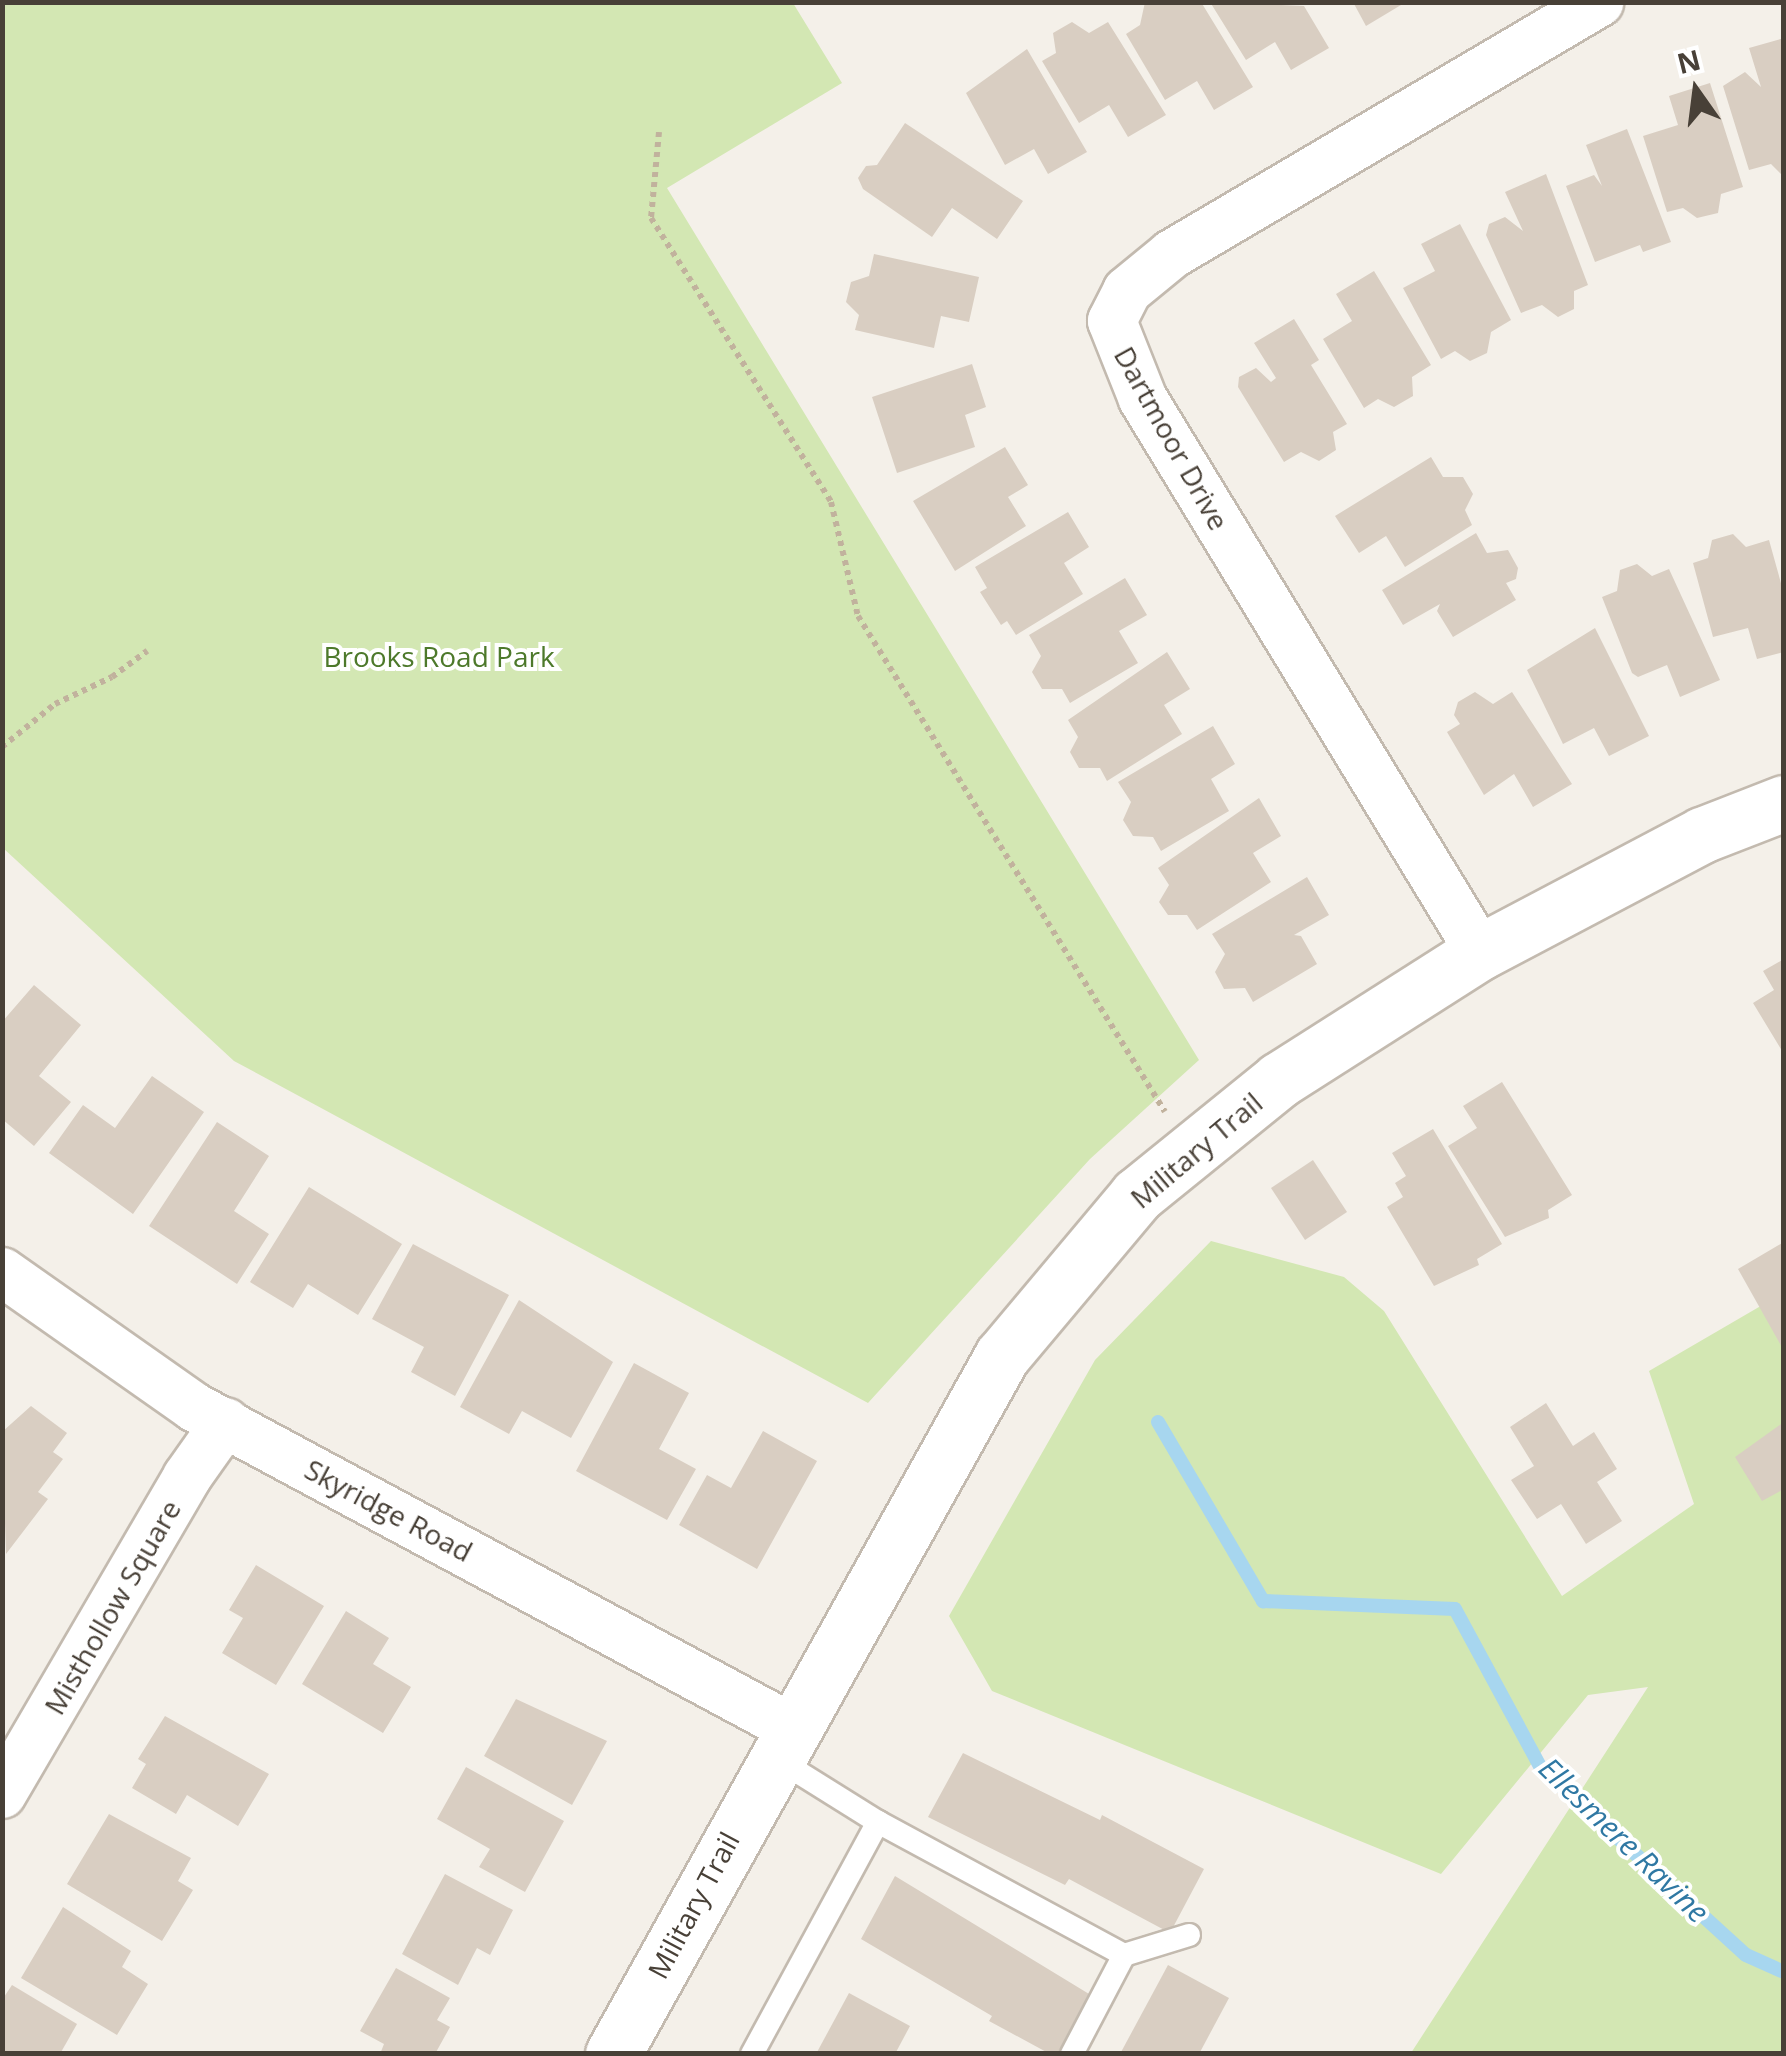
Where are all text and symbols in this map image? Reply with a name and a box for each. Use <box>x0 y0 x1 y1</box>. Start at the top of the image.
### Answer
north arrow <box>1646 40 1746 140</box>
text: N <box>1673 40 1704 82</box>
street label: Dartmoor Drive <box>1108 341 1236 535</box>
park label: Brooks Road Park <box>323 639 555 673</box>
street label: Military Trail <box>1123 1085 1269 1215</box>
street label: Skyridge Road <box>300 1452 478 1568</box>
street label: Misthollow Square <box>37 1494 187 1720</box>
water label: Ellesmere Ravine <box>1532 1750 1716 1930</box>
street label: Military Trail <box>640 1826 746 1984</box>

